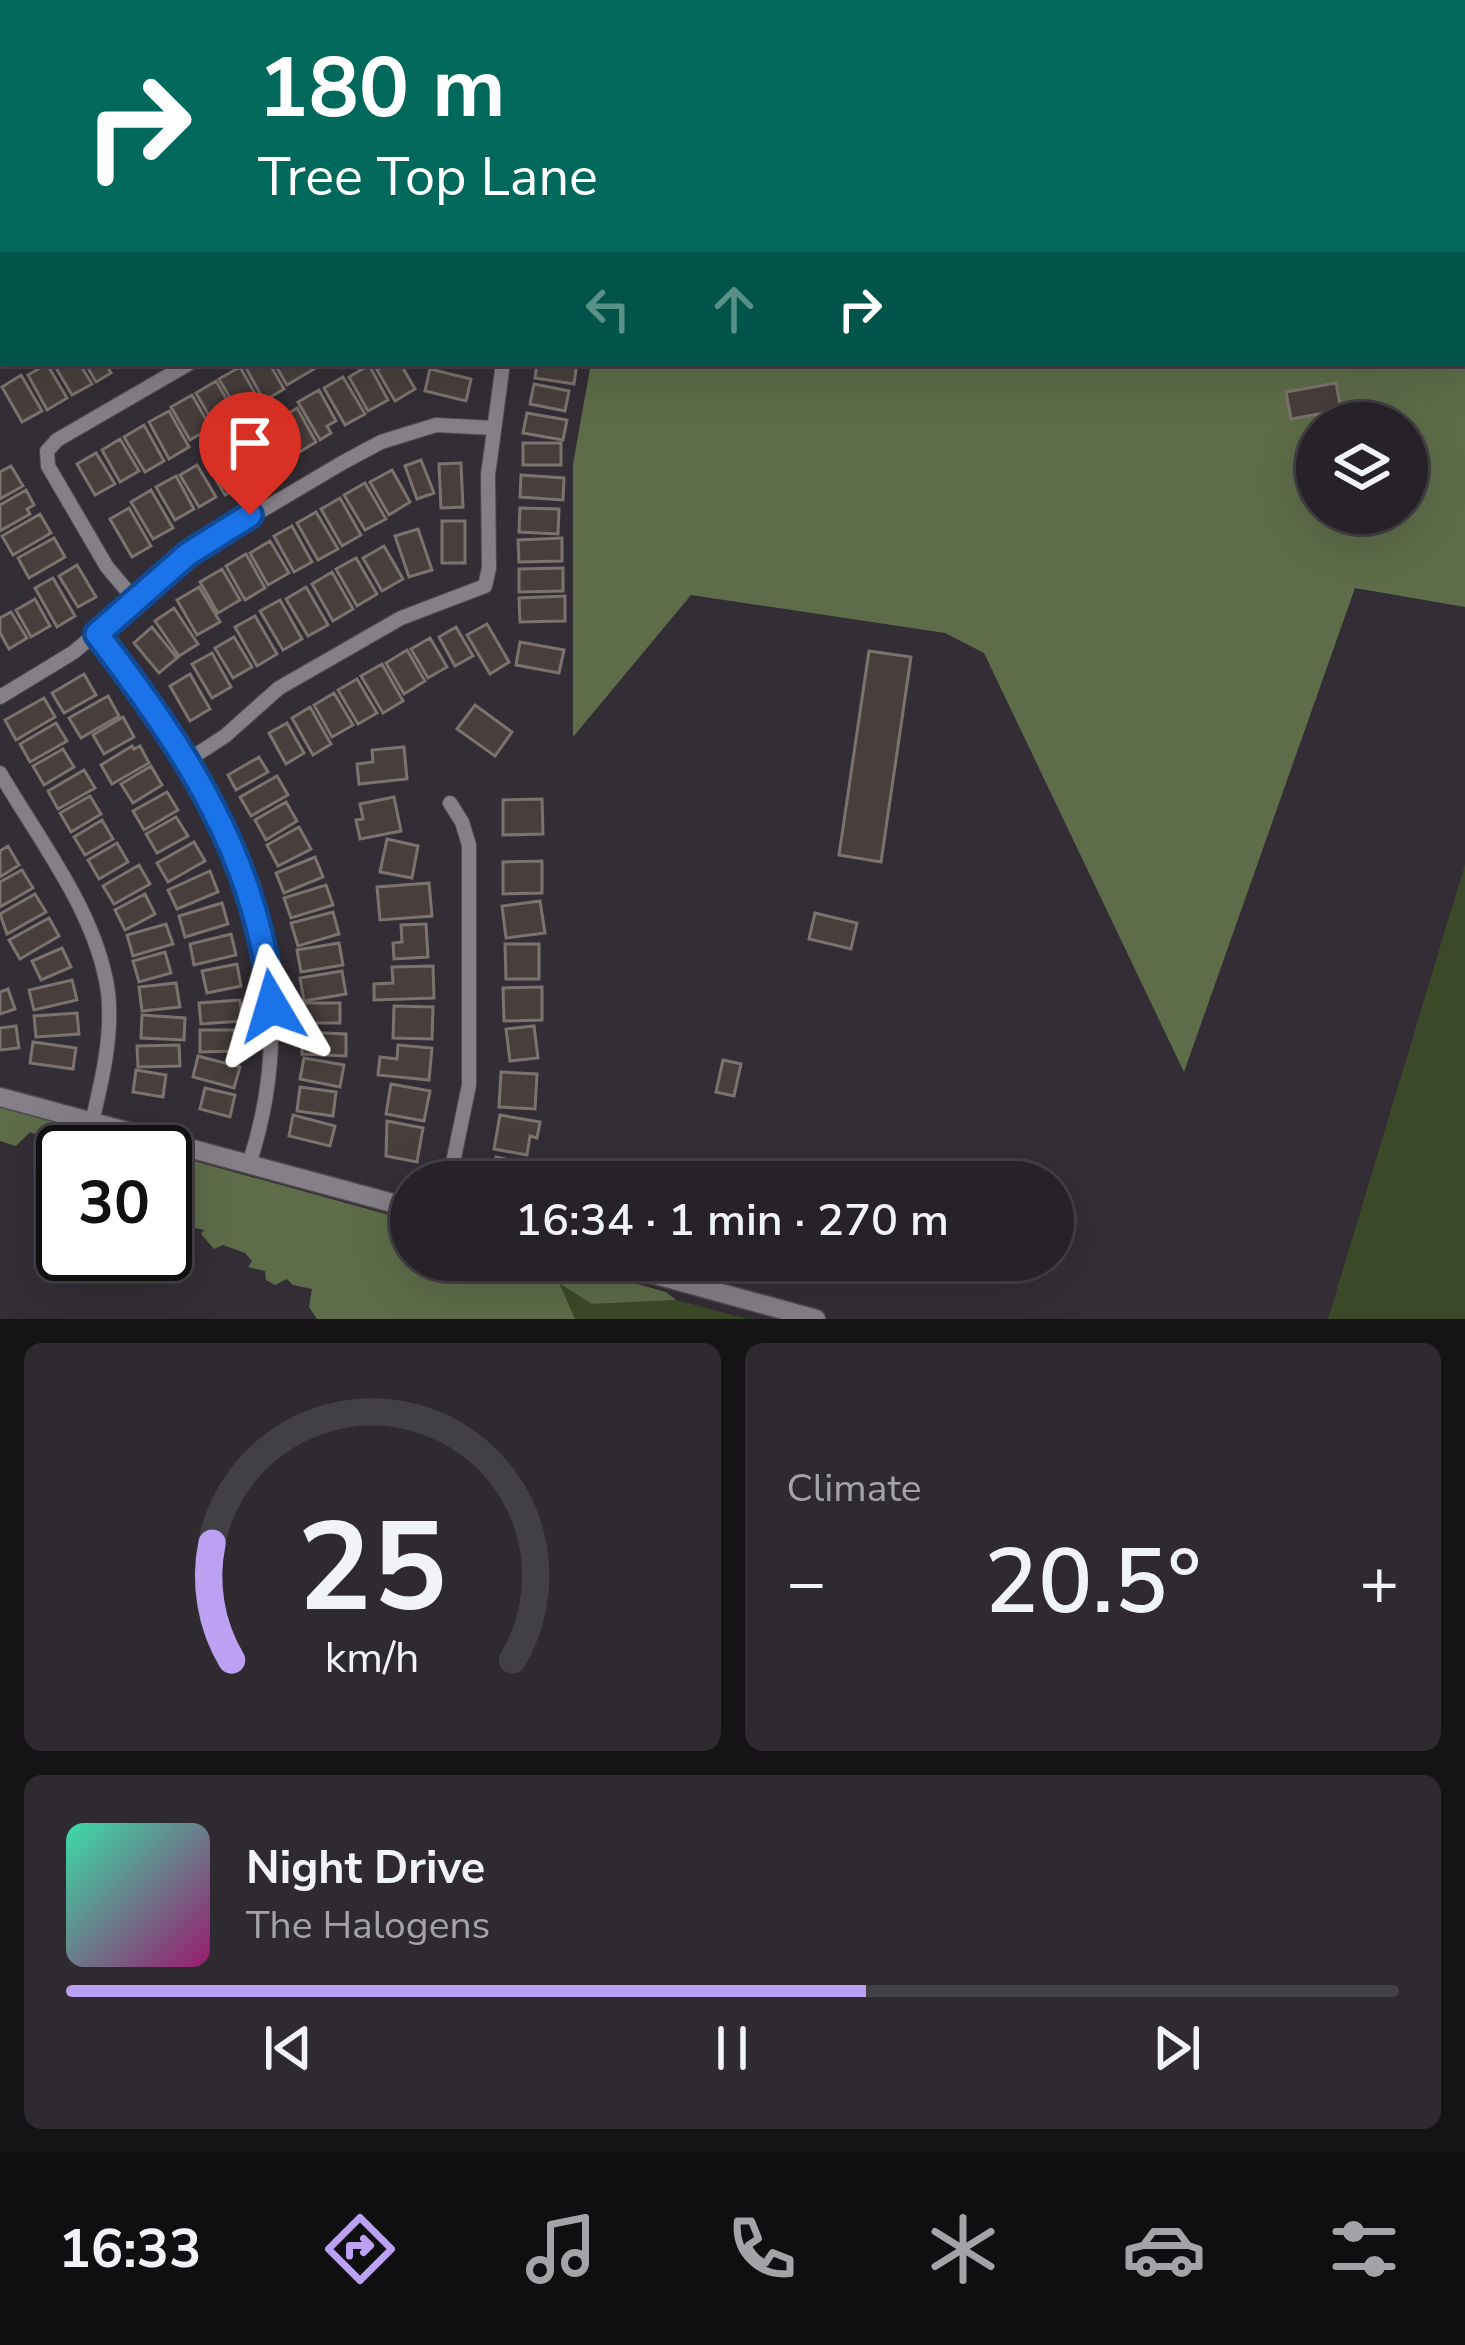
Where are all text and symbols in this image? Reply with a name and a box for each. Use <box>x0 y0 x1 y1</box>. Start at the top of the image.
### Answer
text: 180 m <box>258 31 506 146</box>
icon: right <box>60 48 216 204</box>
text: Tree Top Lane <box>258 140 598 214</box>
icon: left <box>575 276 641 342</box>
icon: ahead <box>701 276 767 342</box>
icon: right <box>827 276 893 342</box>
pin <box>199 392 301 515</box>
map controls <box>1296 402 1428 534</box>
button: layers <box>1296 402 1428 534</box>
icon: arrive <box>217 410 283 476</box>
position arrow <box>209 943 335 1069</box>
speed limit sign: 30 <box>36 1125 192 1281</box>
text: 16:34 · 1 min · 270 m <box>515 1190 949 1251</box>
text: Climate <box>787 1462 922 1515</box>
text: 25 <box>297 1483 447 1653</box>
text: 20.5° <box>984 1521 1201 1644</box>
text: − <box>787 1538 826 1628</box>
text: + <box>1359 1538 1399 1628</box>
text: km/h <box>325 1629 420 1687</box>
text: Night Drive <box>246 1838 485 1899</box>
text: The Halogens <box>246 1899 490 1952</box>
icon: previous <box>255 2015 321 2081</box>
icon: pause <box>699 2015 765 2081</box>
icon: next <box>1144 2015 1210 2081</box>
icon: directions <box>318 2207 402 2291</box>
icon: music <box>519 2207 603 2291</box>
icon: phone <box>720 2207 804 2291</box>
icon: climate <box>921 2207 1005 2291</box>
icon: car <box>1122 2207 1206 2291</box>
icon: filters <box>1322 2207 1406 2291</box>
text: 16:33 <box>58 2212 201 2286</box>

